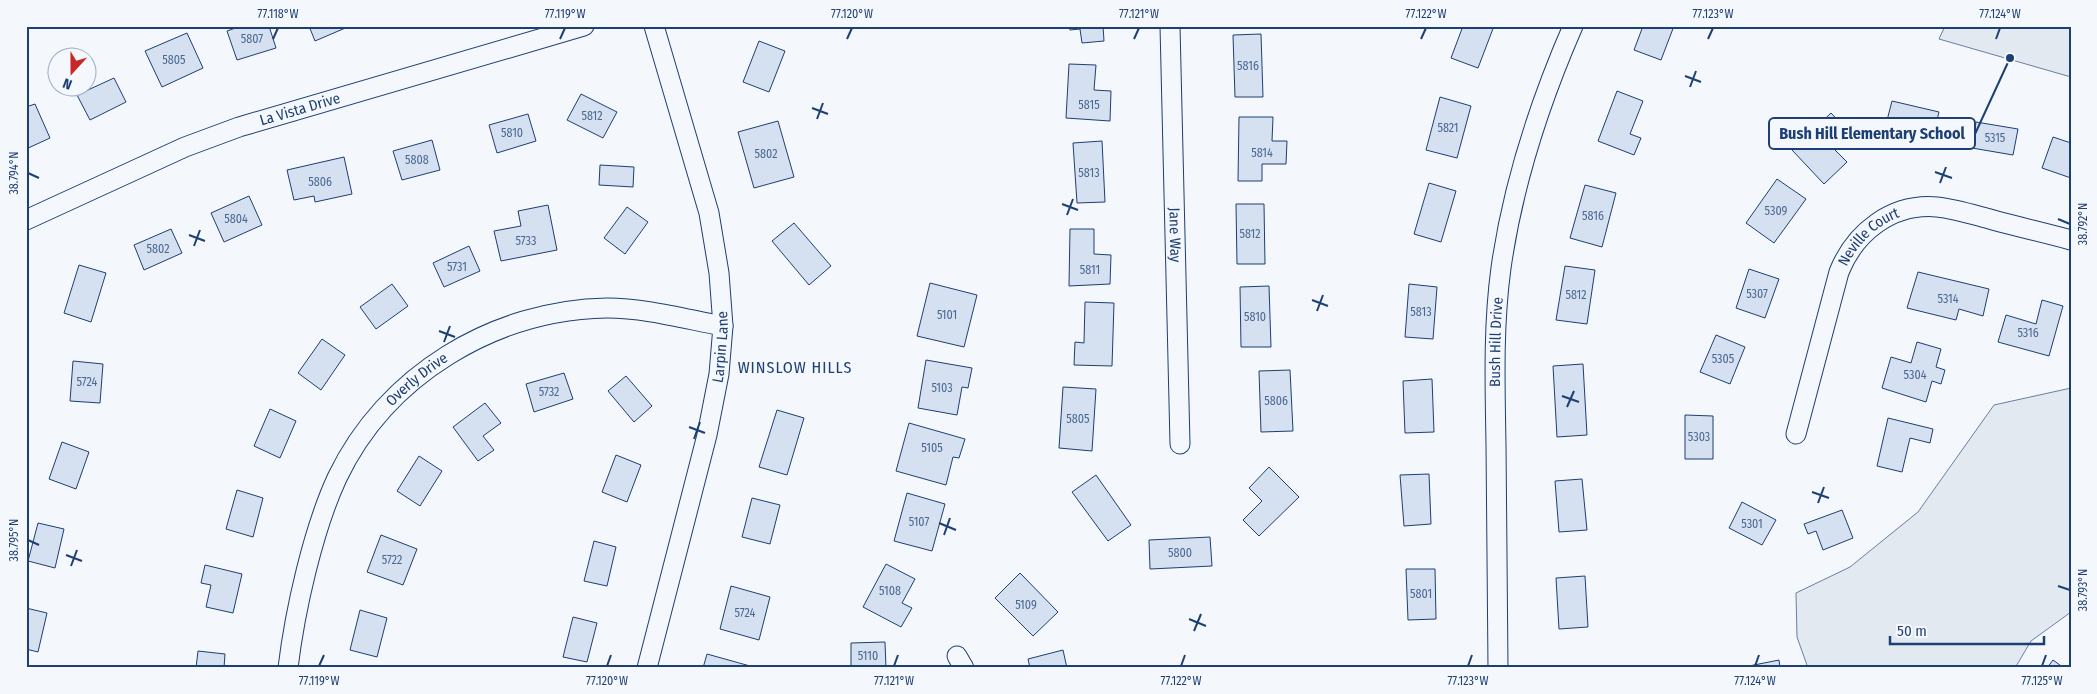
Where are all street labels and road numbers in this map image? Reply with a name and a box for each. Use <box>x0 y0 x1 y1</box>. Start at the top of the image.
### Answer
street label: La Vista Drive <box>258 89 342 129</box>
street label: Neville Court <box>1834 204 1902 269</box>
street label: Jane Way <box>1165 207 1185 263</box>
street label: Bush Hill Drive <box>1486 296 1507 387</box>
street label: Larpin Lane <box>709 311 732 384</box>
street label: Overly Drive <box>382 349 451 410</box>

